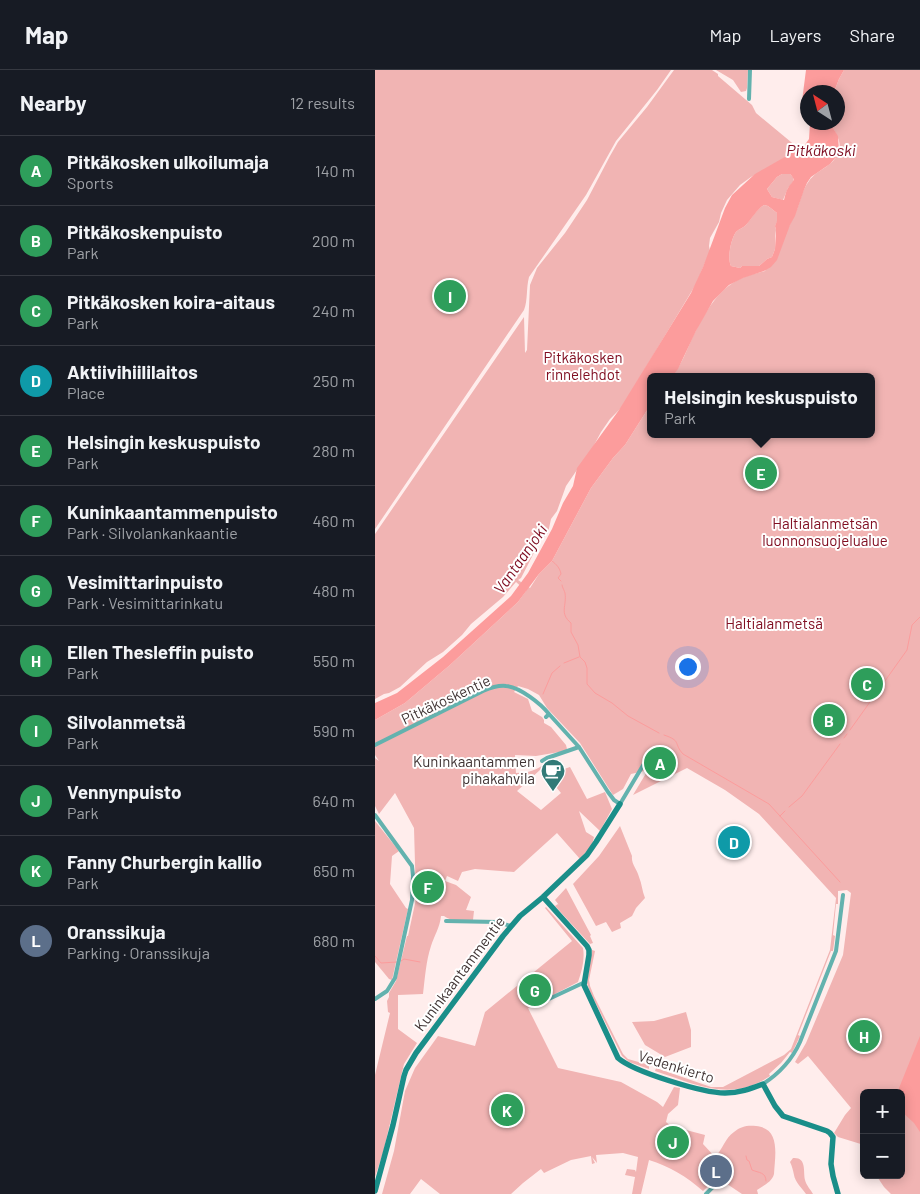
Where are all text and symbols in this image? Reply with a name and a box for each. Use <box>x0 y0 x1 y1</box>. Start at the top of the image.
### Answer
text: Map <box>25 20 68 49</box>
text: Map <box>709 24 741 46</box>
text: Layers <box>769 24 822 46</box>
text: Share <box>850 24 895 46</box>
north arrow <box>800 85 845 130</box>
text: Nearby <box>20 90 86 115</box>
text: 12 results <box>290 93 355 112</box>
water label: Pitkäkoski <box>786 140 856 159</box>
text: Pitkäkosken ulkoilumaja <box>67 150 269 173</box>
text: A <box>31 161 41 180</box>
text: 140 m <box>315 161 355 180</box>
text: Sports <box>67 173 113 192</box>
text: Pitkäkoskenpuisto <box>67 220 223 243</box>
text: B <box>31 231 41 250</box>
text: 200 m <box>312 231 355 250</box>
text: Park <box>67 243 98 262</box>
pin: I <box>434 277 466 315</box>
text: Pitkäkosken koira-aitaus <box>67 290 275 313</box>
text: C <box>31 301 41 320</box>
text: 240 m <box>312 301 355 320</box>
text: Park <box>67 313 98 332</box>
park label: Pitkäkosken rinnelehdot <box>543 348 623 383</box>
text: Aktiivihiililaitos <box>67 360 198 383</box>
text: D <box>31 371 41 390</box>
text: 250 m <box>313 371 355 390</box>
popup <box>647 373 875 438</box>
text: Place <box>67 383 105 402</box>
text: Helsingin keskuspuisto <box>664 385 858 408</box>
text: Park <box>664 408 696 427</box>
text: Helsingin keskuspuisto <box>67 430 261 453</box>
text: E <box>31 441 41 460</box>
text: 280 m <box>313 441 355 460</box>
text: Park <box>67 453 98 472</box>
pin: E <box>745 454 777 492</box>
text: Kuninkaantammenpuisto <box>67 500 278 523</box>
text: F <box>32 511 40 530</box>
text: 460 m <box>312 511 355 530</box>
park label: Haltialanmetsän luonnonsuojelualue <box>762 514 888 549</box>
water label: Vantaanjoki <box>489 520 550 597</box>
text: Park · Silvolankankaantie <box>67 523 238 542</box>
text: Vesimittarinpuisto <box>67 570 223 593</box>
text: G <box>31 581 41 600</box>
text: 480 m <box>312 581 355 600</box>
text: Park · Vesimittarinkatu <box>67 593 223 612</box>
park label: Haltialanmetsä <box>725 614 823 632</box>
text: Ellen Thesleffin puisto <box>67 640 254 663</box>
text: H <box>31 651 41 670</box>
text: 550 m <box>313 651 355 670</box>
your location <box>675 654 701 680</box>
text: Park <box>67 663 98 682</box>
pin: C <box>851 665 883 703</box>
street label: Pitkäkoskentie <box>398 671 493 728</box>
pin: B <box>813 701 845 739</box>
text: Silvolanmetsä <box>67 710 185 733</box>
text: I <box>34 721 38 740</box>
text: 590 m <box>313 721 355 740</box>
text: Park <box>67 733 98 752</box>
pin: A <box>644 744 676 782</box>
place label: Kuninkaantammen pihakahvila <box>413 752 535 787</box>
cafe icon: Kuninkaantammen pihakahvila <box>540 758 566 792</box>
text: Vennynpuisto <box>67 780 182 803</box>
text: J <box>31 791 41 810</box>
text: 640 m <box>312 791 355 810</box>
text: Park <box>67 803 98 822</box>
pin: D <box>718 823 750 861</box>
text: Fanny Churbergin kallio <box>67 850 262 873</box>
text: K <box>31 861 41 880</box>
text: 650 m <box>313 861 355 880</box>
pin: F <box>412 868 444 906</box>
text: Park <box>67 873 98 892</box>
street label: Kuninkaantammentie <box>410 912 508 1034</box>
text: Oranssikuja <box>67 920 166 943</box>
text: L <box>31 931 41 950</box>
text: 680 m <box>313 931 355 950</box>
text: Parking · Oranssikuja <box>67 943 210 962</box>
pin: G <box>519 971 551 1009</box>
pin: H <box>848 1017 880 1055</box>
street label: Vedenkierto <box>636 1046 717 1086</box>
map controls <box>860 1089 905 1179</box>
button: + <box>860 1089 905 1134</box>
pin: K <box>491 1091 523 1129</box>
pin: J <box>657 1123 689 1161</box>
button: − <box>860 1134 905 1179</box>
pin: L <box>700 1152 732 1190</box>

